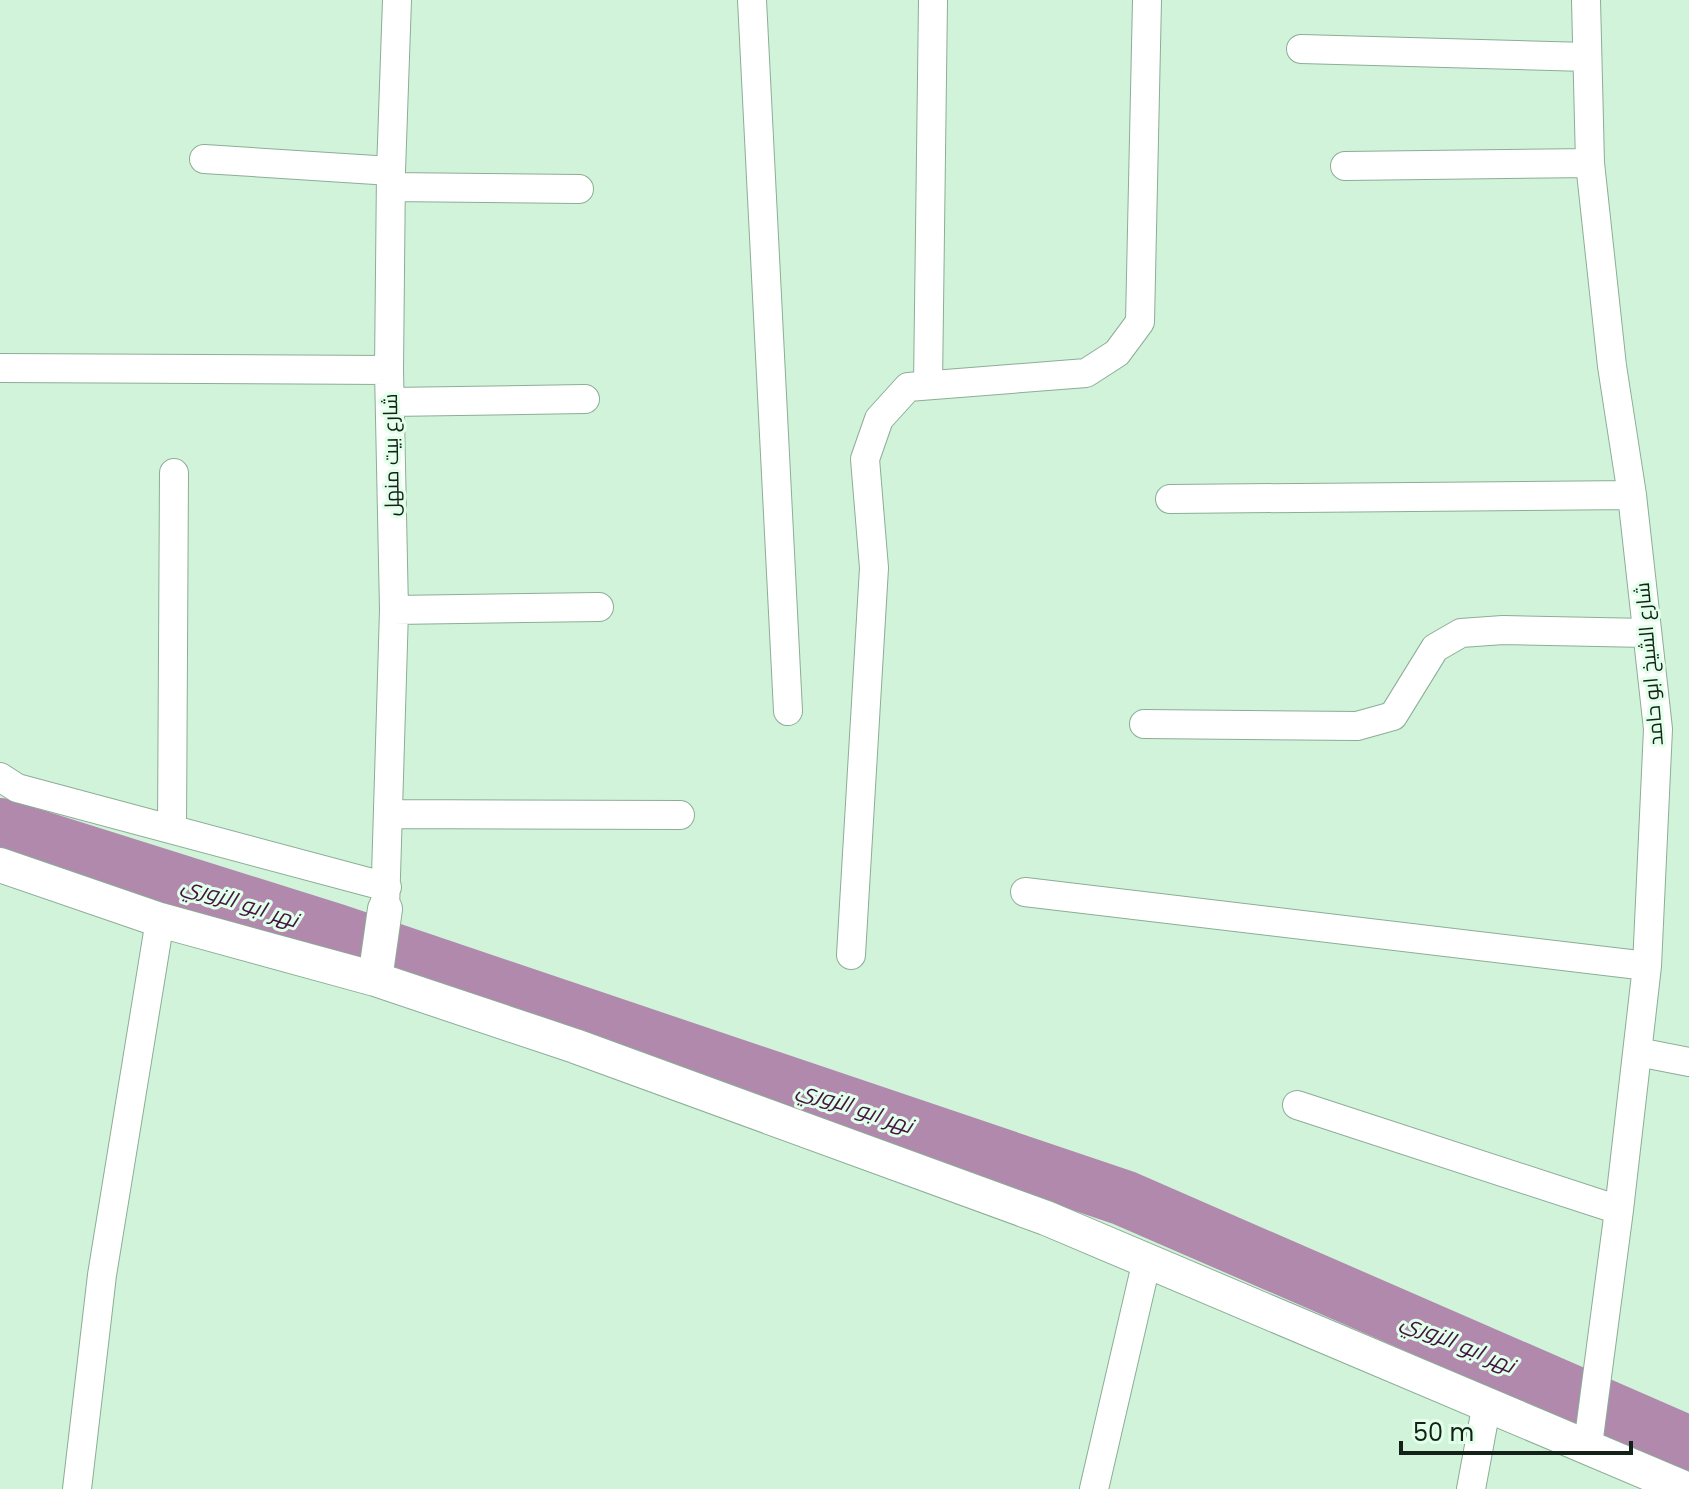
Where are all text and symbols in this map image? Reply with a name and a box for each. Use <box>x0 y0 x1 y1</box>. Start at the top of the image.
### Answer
street label: شارع بيت منهل <box>376 393 406 517</box>
street label: شارع الشيخ ابو حامد <box>1628 581 1670 747</box>
water label: نهر ابو الزوري <box>177 869 304 938</box>
water label: نهر ابو الزوري <box>792 1073 919 1144</box>
water label: نهر ابو الزوري <box>1396 1305 1522 1384</box>
scale bar <box>1401 1405 1631 1455</box>
text: 50 m <box>1413 1416 1474 1449</box>

